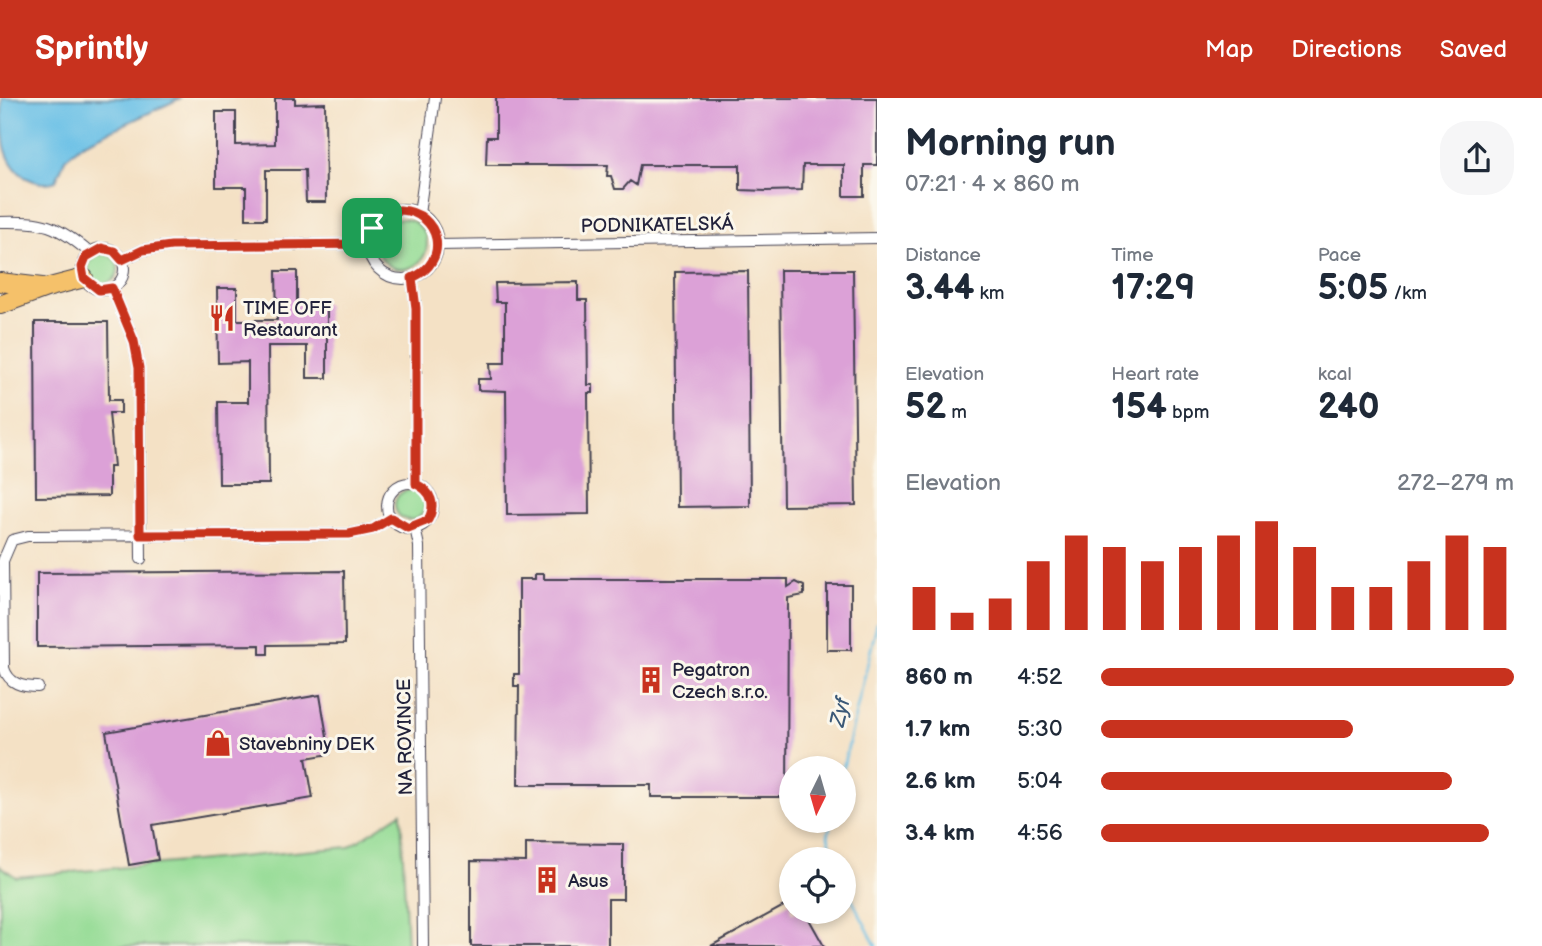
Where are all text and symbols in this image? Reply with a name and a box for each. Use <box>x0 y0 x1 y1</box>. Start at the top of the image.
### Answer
text: Sprintly <box>35 29 148 69</box>
text: Map <box>1205 35 1253 64</box>
text: Directions <box>1291 35 1402 64</box>
text: Saved <box>1440 35 1507 64</box>
text: Morning run <box>905 121 1116 166</box>
button: share <box>1440 121 1514 195</box>
text: 07:21 · 4 × 860 m <box>905 170 1080 198</box>
pin <box>342 198 402 258</box>
icon: arrive <box>353 209 391 247</box>
street label: PODNIKATELSKÁ <box>580 212 734 238</box>
text: Distance <box>905 244 981 267</box>
text: Time <box>1111 244 1153 267</box>
text: Pace <box>1318 244 1361 267</box>
text: 3.44 <box>905 267 974 310</box>
text: 17:29 <box>1111 267 1195 310</box>
text: 5:05 <box>1318 267 1388 310</box>
text: km <box>974 282 1005 305</box>
text: /km <box>1388 282 1427 305</box>
place label: TIME OFF Restaurant <box>243 297 338 342</box>
restaurant icon: TIME OFF Restaurant <box>207 303 237 333</box>
text: Elevation <box>905 363 984 386</box>
text: Heart rate <box>1111 363 1199 386</box>
text: kcal <box>1318 363 1352 386</box>
text: 52 <box>905 386 946 429</box>
text: 154 <box>1111 386 1167 429</box>
text: 240 <box>1318 386 1380 429</box>
text: m <box>946 401 967 424</box>
text: bpm <box>1167 401 1209 424</box>
text: Elevation <box>905 469 1001 497</box>
text: 272–279 m <box>1397 469 1514 497</box>
place label: Pegatron Czech s.r.o. <box>672 659 768 704</box>
text: 860 m <box>905 663 973 691</box>
text: 4:52 <box>1017 663 1062 691</box>
building icon: Pegatron Czech s.r.o. <box>636 665 666 695</box>
street label: NA ROVINCE <box>393 678 418 795</box>
water label: Zyf <box>825 693 856 730</box>
text: 1.7 km <box>905 715 970 743</box>
text: 5:30 <box>1017 715 1063 743</box>
shop icon: Stavebniny DEK <box>203 728 233 758</box>
place label: Stavebniny DEK <box>239 733 375 756</box>
north arrow <box>779 756 856 833</box>
map controls <box>779 756 856 924</box>
text: 2.6 km <box>905 767 976 795</box>
text: 5:04 <box>1017 767 1062 795</box>
text: 3.4 km <box>905 819 975 847</box>
text: 4:56 <box>1017 819 1063 847</box>
button: locate <box>779 847 856 924</box>
building icon: Asus <box>532 865 562 895</box>
place label: Asus <box>568 870 608 893</box>

